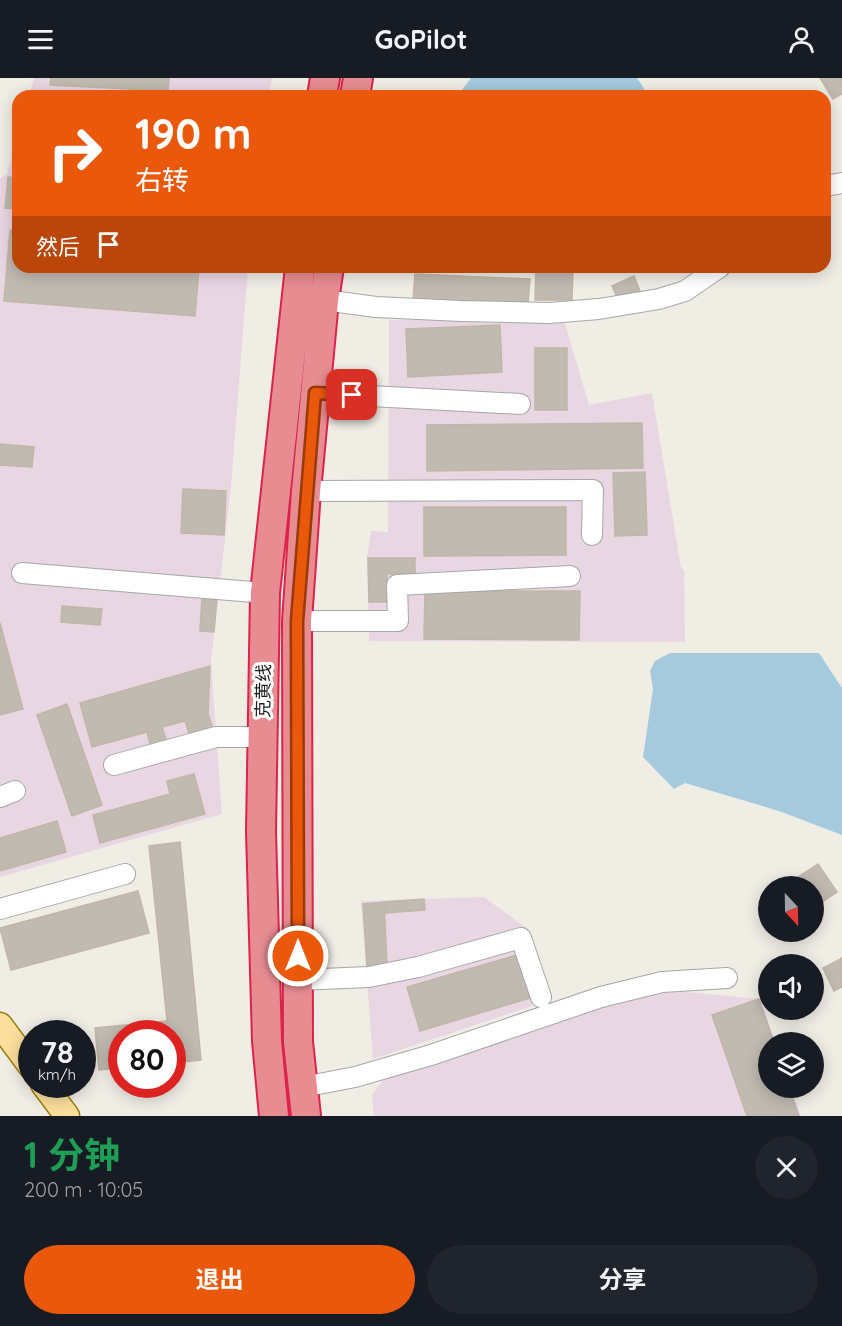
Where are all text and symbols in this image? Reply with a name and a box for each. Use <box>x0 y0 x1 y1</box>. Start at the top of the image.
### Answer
text: GoPilot <box>374 22 468 56</box>
icon: menu <box>24 23 57 56</box>
icon: person <box>785 23 818 56</box>
text: 190 m <box>135 107 251 160</box>
icon: right <box>36 114 114 192</box>
text: 右转 <box>135 163 189 197</box>
icon: arrive <box>92 228 125 261</box>
text: 然后 <box>36 233 80 261</box>
pin <box>326 369 377 420</box>
icon: arrive <box>335 378 368 411</box>
street label: 克黄线 <box>251 664 275 718</box>
north arrow <box>758 876 824 942</box>
map controls <box>758 876 824 1098</box>
position arrow <box>266 924 330 988</box>
button: sound <box>758 954 824 1020</box>
speed limit sign: 80 <box>108 1020 186 1098</box>
button: layers <box>758 1032 824 1098</box>
text: 78 <box>41 1033 73 1071</box>
text: km/h <box>38 1065 76 1084</box>
text: 1 分钟 <box>24 1132 120 1177</box>
button: close <box>755 1136 818 1199</box>
text: 200 m · 10:05 <box>24 1177 143 1202</box>
button: 退出 <box>24 1245 415 1314</box>
button: 分享 <box>427 1245 818 1314</box>

